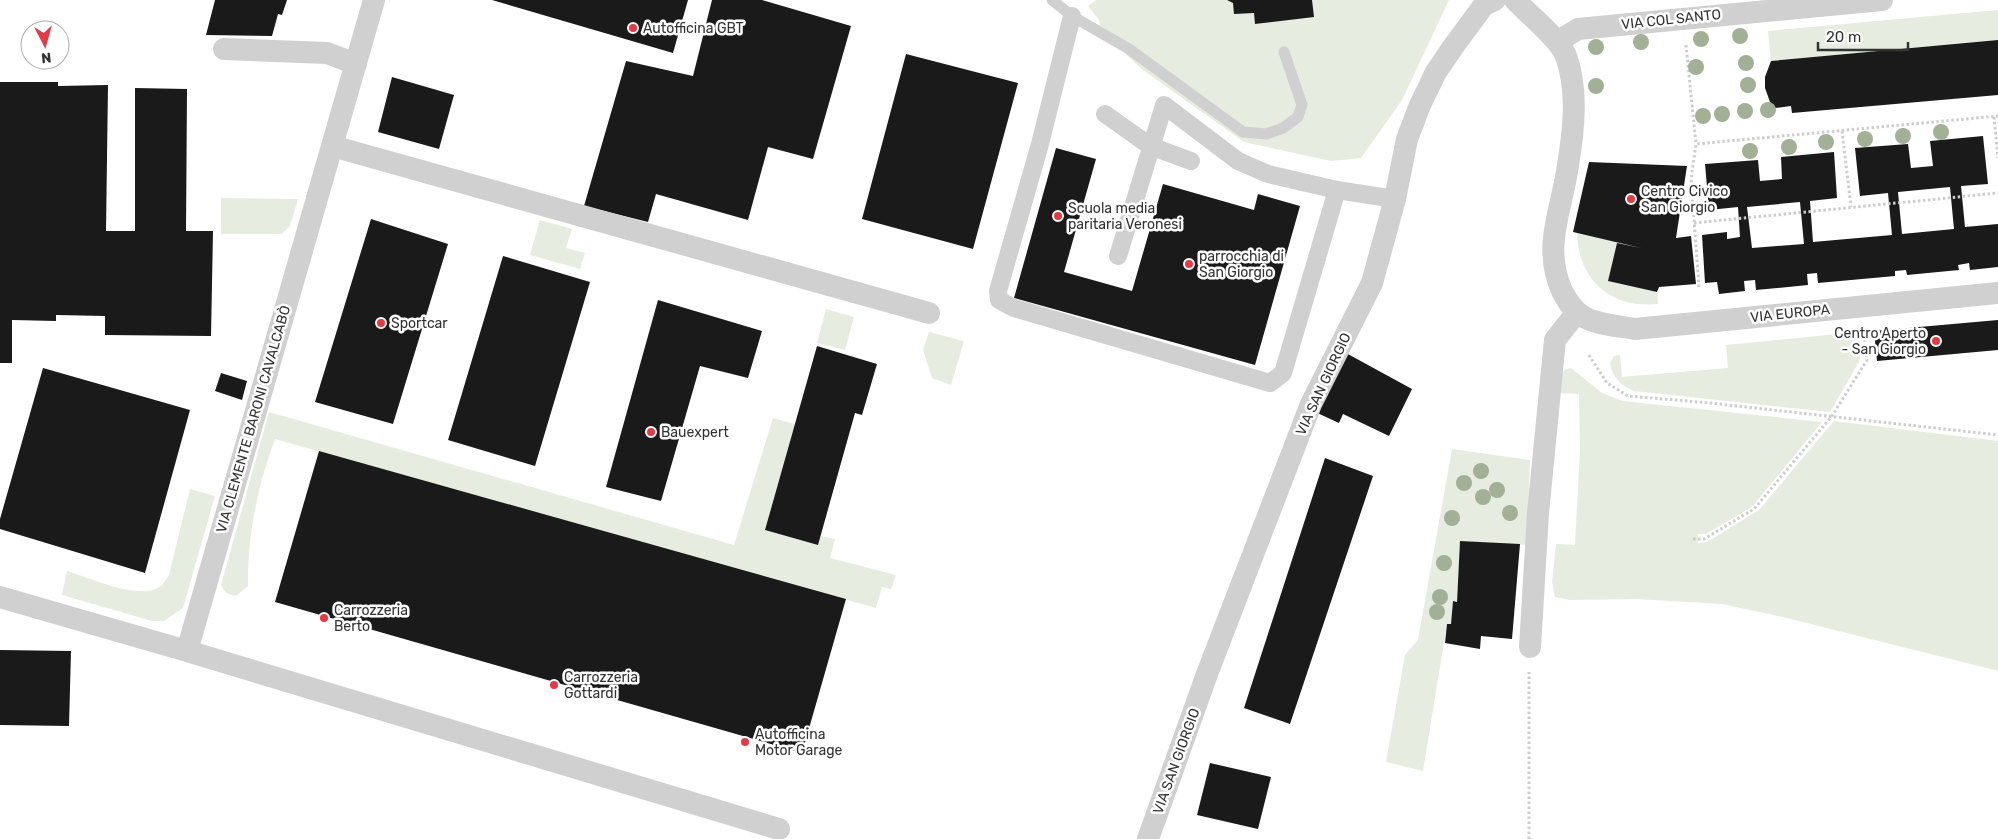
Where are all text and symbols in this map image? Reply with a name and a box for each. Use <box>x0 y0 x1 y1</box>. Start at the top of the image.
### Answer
street label: VIA COL SANTO <box>1620 6 1722 33</box>
north arrow <box>20 20 70 70</box>
place label: Autofficina GBT <box>643 20 744 37</box>
scale bar <box>1818 20 1908 52</box>
marker: Autofficina GBT <box>627 22 639 34</box>
text: 20 m <box>1826 28 1861 46</box>
text: N <box>40 48 52 66</box>
place label: Centro Civico San Giorgio <box>1641 183 1728 216</box>
marker: Centro Civico San Giorgio <box>1625 193 1637 205</box>
place label: Scuola media paritaria Veronesi <box>1068 200 1182 233</box>
marker: Scuola media paritaria Veronesi <box>1052 210 1064 222</box>
place label: parrocchia di San Giorgio <box>1199 248 1284 281</box>
marker: parrocchia di San Giorgio <box>1183 258 1195 270</box>
street label: VIA EUROPA <box>1749 301 1831 326</box>
street label: VIA CLEMENTE BARONI CAVALCABÒ <box>212 303 294 535</box>
place label: Sportcar <box>391 315 448 332</box>
marker: Sportcar <box>375 317 387 329</box>
place label: Centro Aperto - San Giorgio <box>1834 325 1926 358</box>
street label: VIA SAN GIORGIO <box>1292 330 1355 438</box>
marker: Centro Aperto - San Giorgio <box>1930 335 1942 347</box>
place label: Bauexpert <box>661 424 729 441</box>
marker: Bauexpert <box>645 426 657 438</box>
place label: Carrozzeria Berto <box>334 602 408 635</box>
marker: Carrozzeria Berto <box>318 612 330 624</box>
place label: Carrozzeria Gottardi <box>564 669 638 702</box>
marker: Carrozzeria Gottardi <box>548 679 560 691</box>
street label: VIA SAN GIORGIO <box>1149 706 1204 816</box>
place label: Autofficina Motor Garage <box>755 726 843 759</box>
marker: Autofficina Motor Garage <box>739 736 751 748</box>

